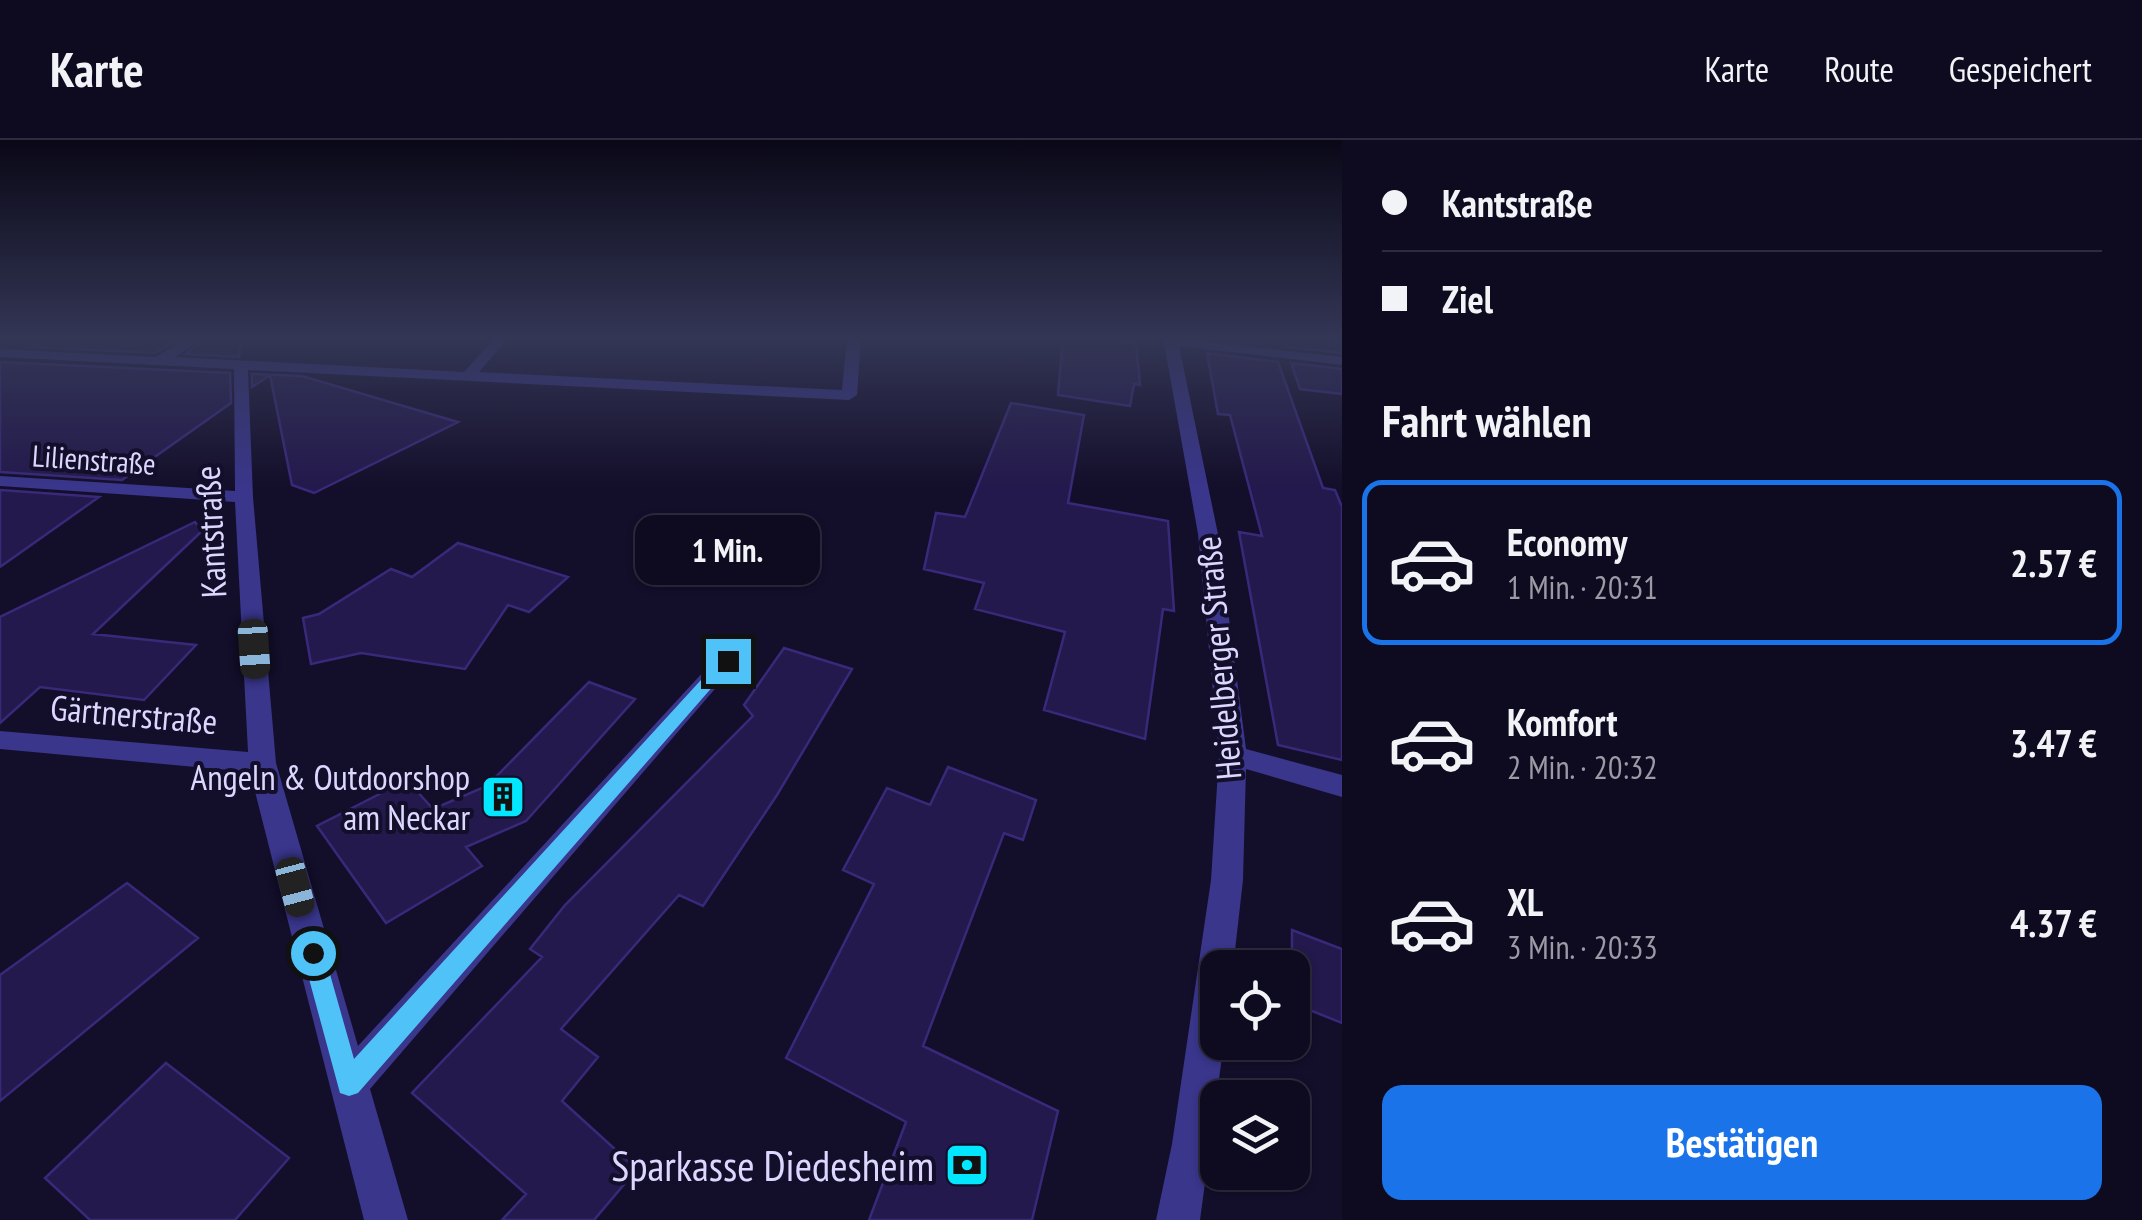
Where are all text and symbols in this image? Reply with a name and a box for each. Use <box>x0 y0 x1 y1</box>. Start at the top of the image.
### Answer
text: Karte <box>50 38 144 100</box>
text: Karte <box>1705 46 1769 92</box>
text: Route <box>1824 46 1894 92</box>
text: Gespeichert <box>1949 46 2092 92</box>
text: Kantstraße <box>1442 178 1593 227</box>
text: Ziel <box>1442 274 1493 323</box>
text: Fahrt wählen <box>1382 391 1592 449</box>
street label: Lilienstraße <box>31 435 157 483</box>
street label: Kantstraße <box>184 465 236 599</box>
callout: 1 Min. <box>636 516 820 586</box>
text: Economy <box>1507 517 1627 566</box>
icon: car <box>1387 518 1477 608</box>
text: 1 Min. <box>692 529 763 571</box>
street label: Heidelberger Straße <box>1184 534 1252 782</box>
text: 2.57 € <box>2010 538 2097 587</box>
text: 1 Min. · 20:31 <box>1507 566 1658 608</box>
car <box>237 618 271 680</box>
route end <box>706 639 751 684</box>
street label: Gärtnerstraße <box>49 684 219 744</box>
text: Komfort <box>1507 697 1618 746</box>
icon: car <box>1387 698 1477 788</box>
text: 3.47 € <box>2010 718 2097 767</box>
text: 2 Min. · 20:32 <box>1507 746 1658 788</box>
place label: Angeln & Outdoorshop am Neckar <box>191 754 470 840</box>
building icon: Angeln & Outdoorshop am Neckar <box>480 774 526 820</box>
car <box>273 854 317 920</box>
text: XL <box>1507 877 1543 926</box>
icon: car <box>1387 878 1477 968</box>
text: 4.37 € <box>2010 898 2097 947</box>
text: 3 Min. · 20:33 <box>1507 926 1658 968</box>
route start <box>291 931 336 976</box>
map controls <box>1200 950 1310 1190</box>
button: locate <box>1200 950 1310 1060</box>
button: layers <box>1200 1080 1310 1190</box>
button: Bestätigen <box>1382 1085 2102 1200</box>
place label: Sparkasse Diedesheim <box>611 1138 934 1193</box>
bank icon: Sparkasse Diedesheim <box>944 1142 990 1188</box>

